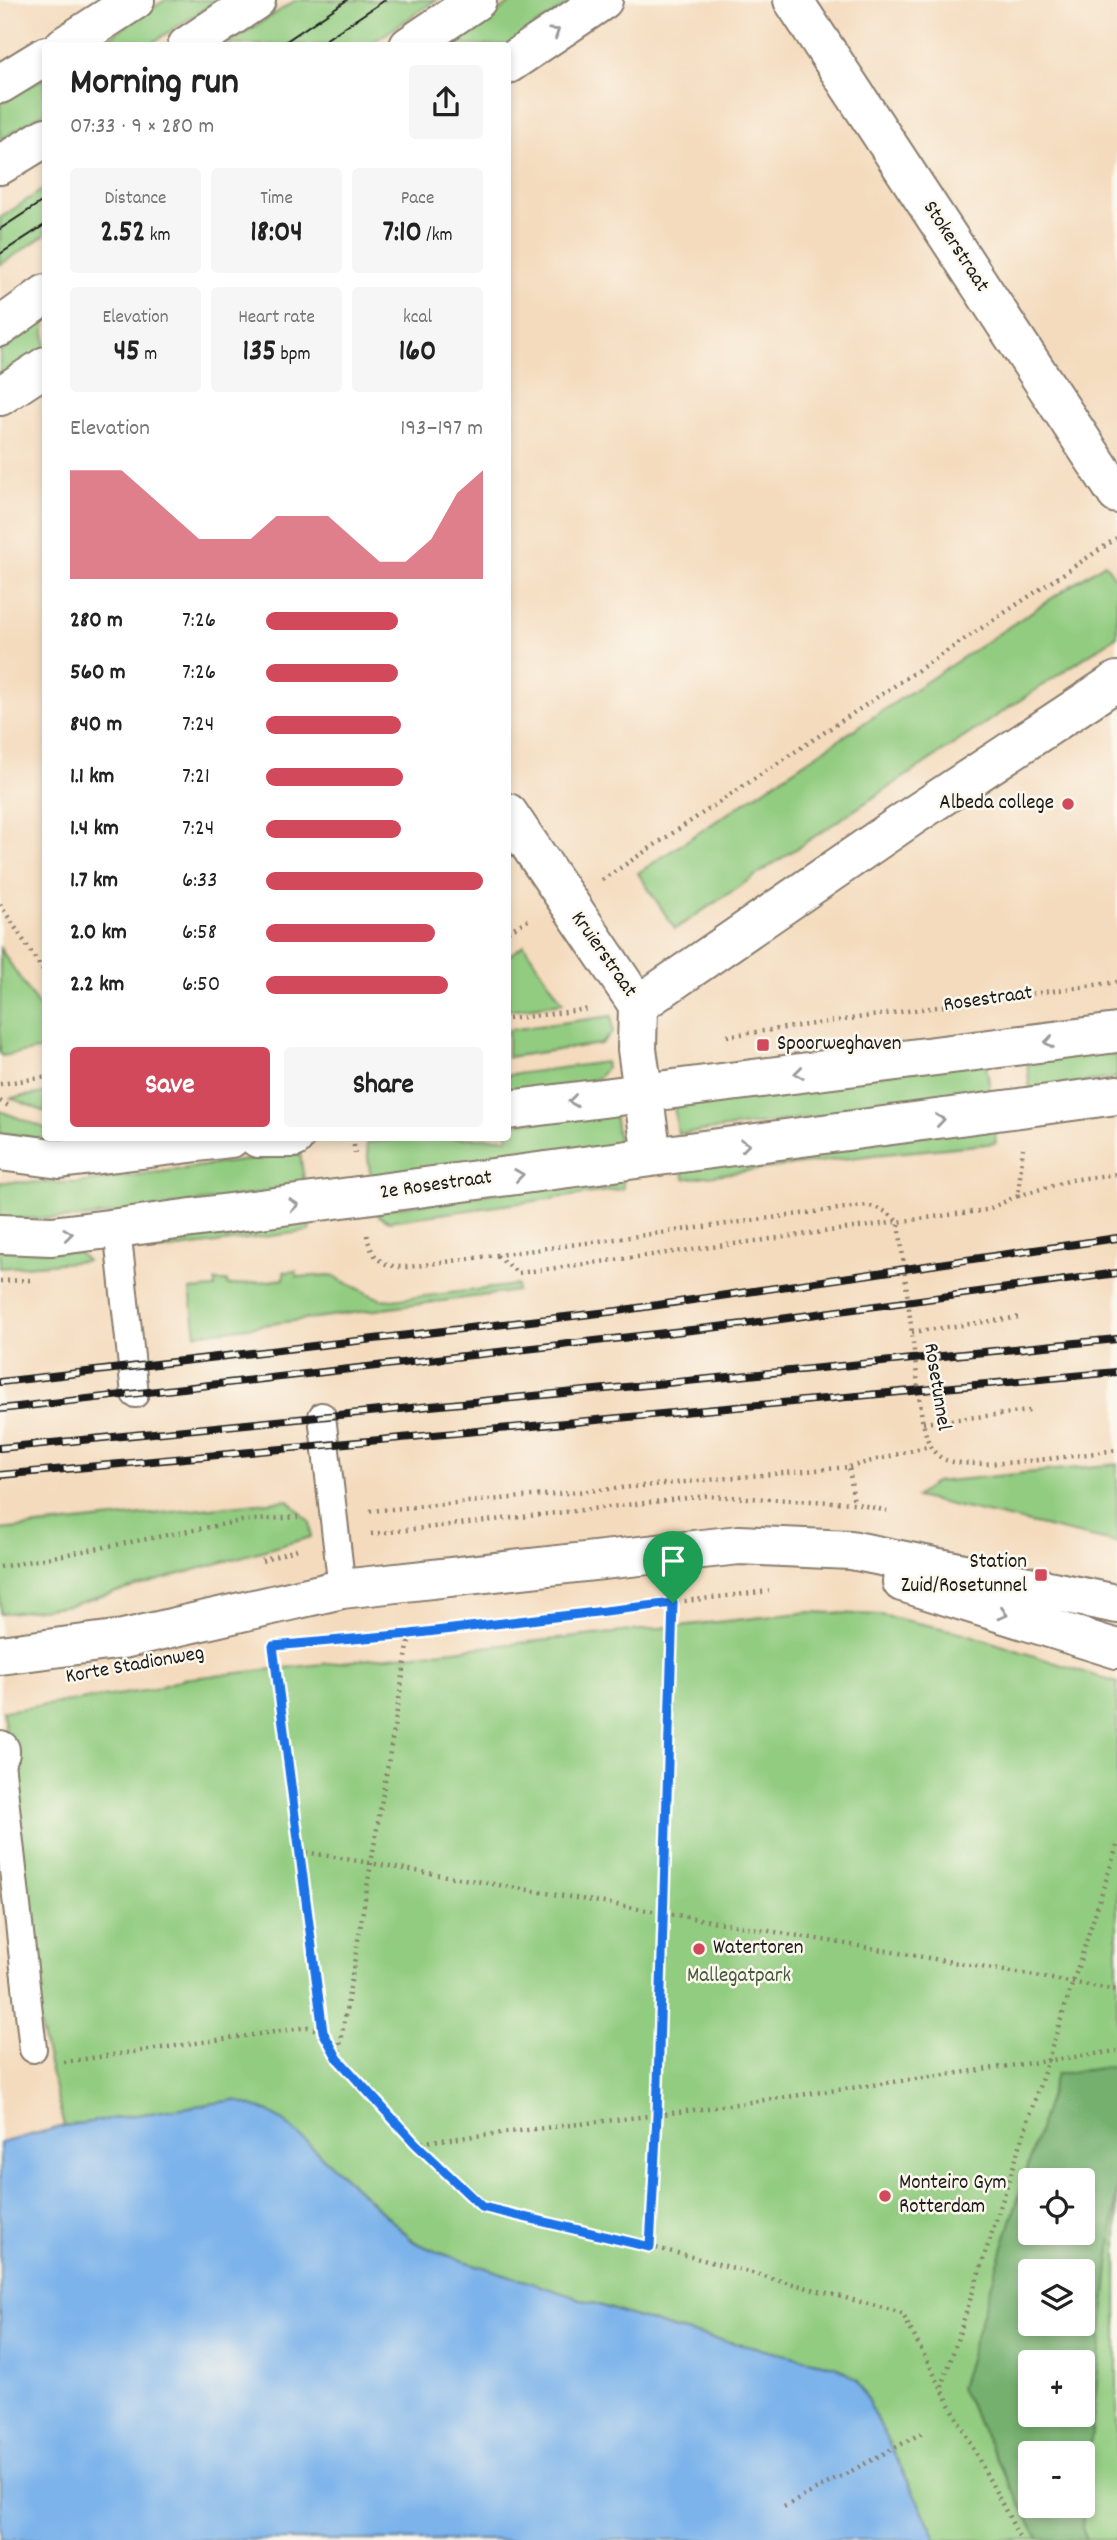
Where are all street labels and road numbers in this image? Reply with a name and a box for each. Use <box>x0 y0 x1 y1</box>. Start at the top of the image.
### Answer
street label: Stokerstraat <box>914 195 996 299</box>
street label: Kruierstraat <box>562 906 644 1004</box>
street label: Rosestraat <box>942 979 1035 1021</box>
street label: 2e Rosestraat <box>378 1163 494 1209</box>
street label: Rosetunnel <box>914 1341 958 1433</box>
street label: Korte Stadionweg <box>63 1639 207 1693</box>

